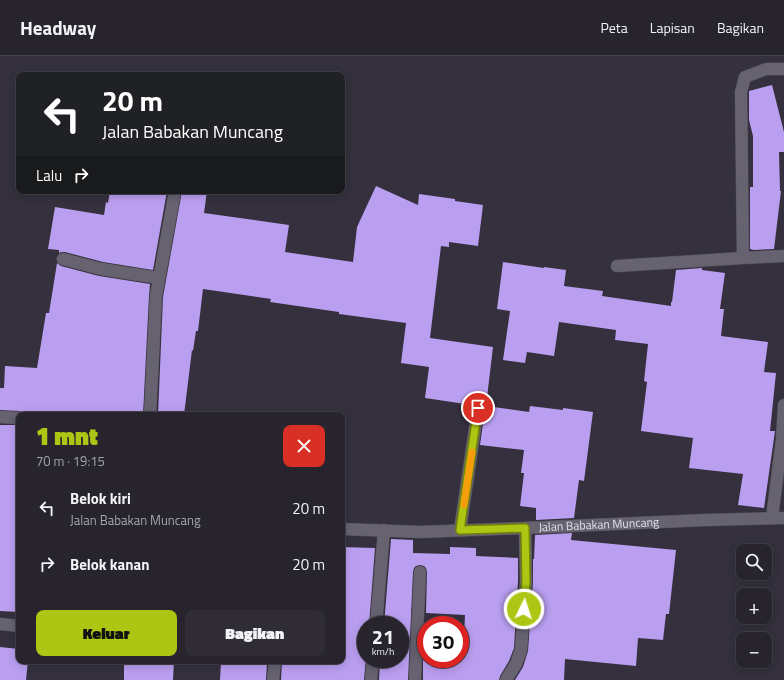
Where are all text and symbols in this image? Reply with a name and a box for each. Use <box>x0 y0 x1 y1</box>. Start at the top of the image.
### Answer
text: Headway <box>20 13 96 42</box>
text: Peta <box>600 17 628 38</box>
text: Lapisan <box>650 17 695 38</box>
text: Bagikan <box>717 17 764 38</box>
text: 20 m <box>102 79 163 122</box>
icon: left <box>36 88 88 140</box>
text: Jalan Babakan Muncang <box>102 118 283 145</box>
text: Lalu <box>36 164 62 187</box>
icon: right <box>70 164 92 186</box>
pin <box>461 391 495 425</box>
icon: arrive <box>467 397 489 419</box>
text: 1 mnt <box>36 418 98 454</box>
button: close <box>283 425 325 467</box>
text: 70 m · 19:15 <box>36 451 105 471</box>
text: Belok kiri <box>70 487 131 510</box>
icon: left <box>36 497 58 519</box>
text: 20 m <box>292 497 325 520</box>
text: Jalan Babakan Muncang <box>70 510 201 530</box>
street label: Jalan Babakan Muncang <box>538 512 660 536</box>
map controls <box>736 544 772 668</box>
button: search <box>736 544 772 580</box>
icon: right <box>36 553 58 575</box>
text: Belok kanan <box>70 553 150 576</box>
text: 20 m <box>292 553 325 576</box>
position arrow <box>503 588 545 630</box>
button: + <box>736 588 772 624</box>
button: Keluar <box>36 610 177 656</box>
button: Bagikan <box>185 610 325 656</box>
speed limit sign: 30 <box>417 616 469 668</box>
text: 21 <box>372 621 394 652</box>
button: − <box>736 632 772 668</box>
text: km/h <box>372 644 394 659</box>

